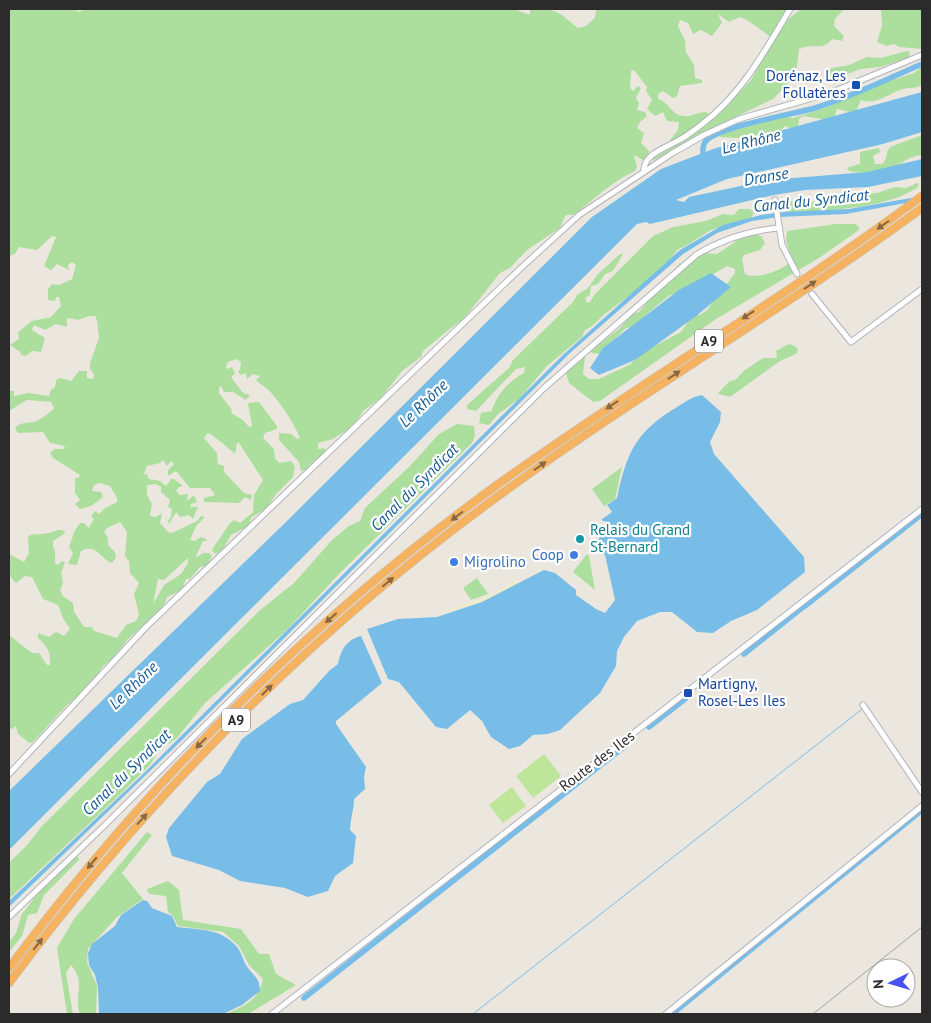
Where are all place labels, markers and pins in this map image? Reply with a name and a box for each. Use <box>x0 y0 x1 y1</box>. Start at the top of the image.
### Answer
place label: Dorénaz, Les Follatères <box>766 66 846 102</box>
marker: Dorénaz, Les Follatères <box>850 79 862 91</box>
place label: Relais du Grand St-Bernard <box>590 520 690 556</box>
marker: Relais du Grand St-Bernard <box>574 533 586 545</box>
place label: Coop <box>532 545 564 564</box>
marker: Coop <box>568 549 580 561</box>
place label: Migrolino <box>464 552 526 571</box>
marker: Migrolino <box>448 556 460 568</box>
place label: Martigny, Rosel-Les Iles <box>698 674 785 710</box>
marker: Martigny, Rosel-Les Iles <box>682 687 694 699</box>

